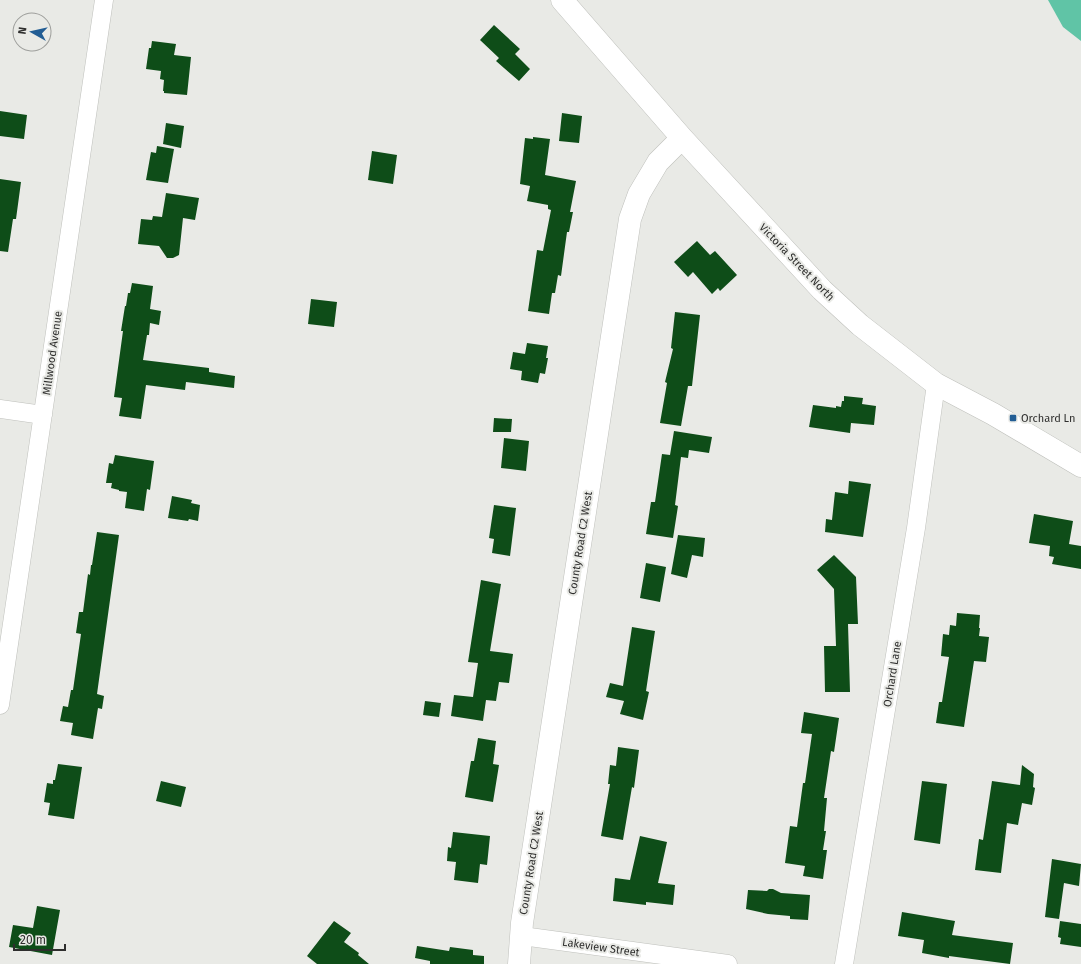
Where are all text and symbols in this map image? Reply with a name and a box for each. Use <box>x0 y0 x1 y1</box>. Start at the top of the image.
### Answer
north arrow <box>12 12 52 52</box>
text: N <box>16 26 30 35</box>
street label: Victoria Street North <box>756 221 837 304</box>
street label: Millwood Avenue <box>40 310 65 396</box>
place label: Orchard Ln <box>1021 412 1075 425</box>
marker: Orchard Ln <box>1008 413 1018 423</box>
street label: County Road C2 West <box>566 491 595 596</box>
street label: Orchard Lane <box>881 640 904 708</box>
street label: County Road C2 West <box>517 811 546 916</box>
scale bar <box>14 926 65 952</box>
text: 20 m <box>20 933 46 947</box>
street label: Lakeview Street <box>561 936 640 959</box>

